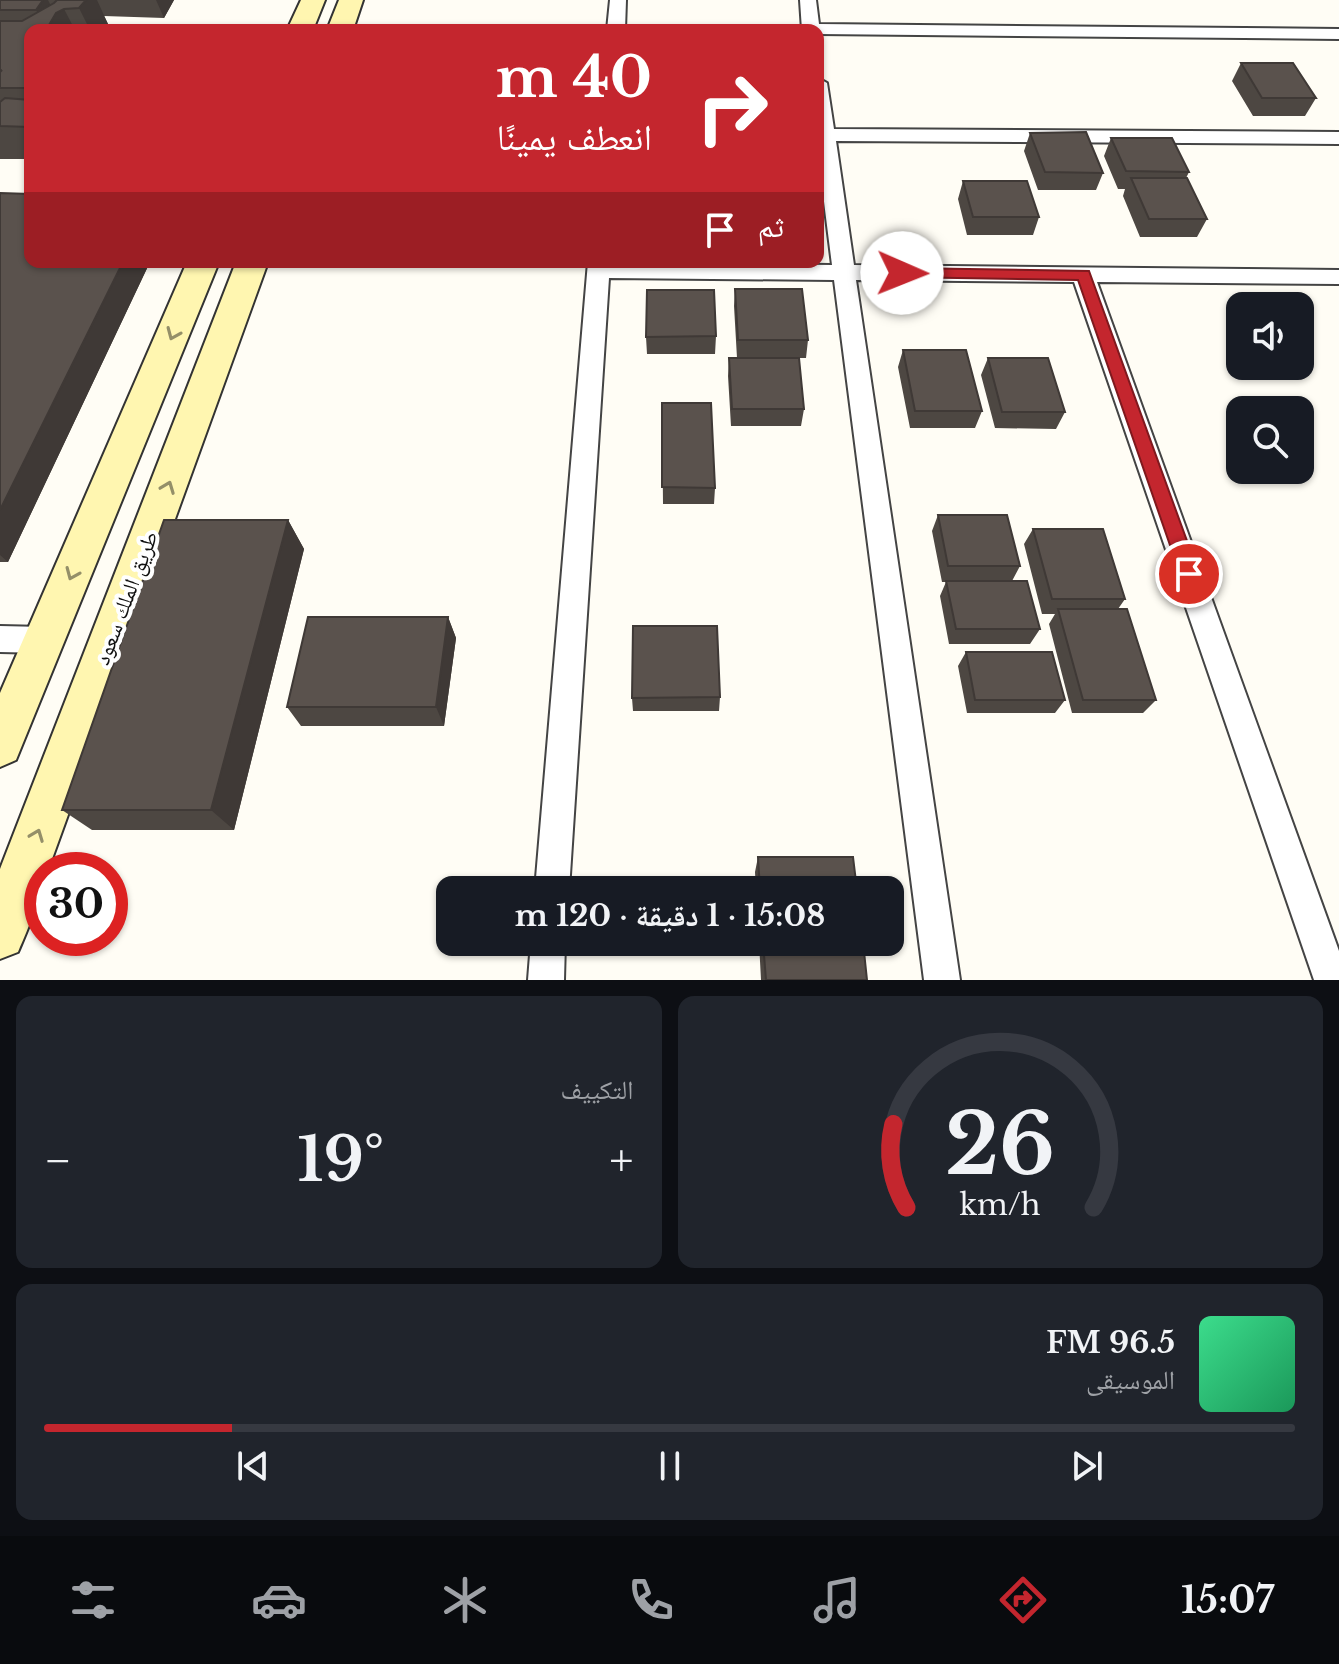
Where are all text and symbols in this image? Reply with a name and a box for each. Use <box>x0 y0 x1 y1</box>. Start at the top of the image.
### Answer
text: 40 m <box>496 43 652 112</box>
icon: right <box>680 56 784 160</box>
text: انعطف يمينًا <box>496 115 652 160</box>
icon: arrive <box>698 208 742 252</box>
text: ثم <box>758 208 784 245</box>
position arrow <box>860 231 944 315</box>
map controls <box>1226 292 1314 484</box>
button: sound <box>1226 292 1314 380</box>
one-way arrow <box>166 326 182 340</box>
button: search <box>1226 396 1314 484</box>
one-way arrow <box>158 480 175 494</box>
street label: طريق الملك سعود <box>88 527 164 669</box>
pin <box>1155 540 1223 608</box>
icon: arrive <box>1167 552 1211 596</box>
one-way arrow <box>65 565 81 580</box>
one-way arrow <box>27 829 44 843</box>
speed limit sign: 30 <box>24 852 128 956</box>
text: 15:08 · 1 دقيقة · 120 m <box>515 897 825 934</box>
text: التكييف <box>561 1074 634 1106</box>
text: 26 <box>945 1093 1055 1196</box>
text: 19° <box>297 1123 384 1197</box>
text: − <box>44 1133 72 1188</box>
text: + <box>609 1133 634 1188</box>
text: km/h <box>960 1187 1041 1223</box>
text: 96.5 FM <box>1046 1324 1175 1361</box>
text: الموسيقى <box>1086 1364 1175 1396</box>
icon: previous <box>231 1444 275 1488</box>
icon: pause <box>648 1444 692 1488</box>
icon: next <box>1065 1444 1109 1488</box>
icon: filters <box>65 1572 121 1628</box>
icon: car <box>251 1572 307 1628</box>
icon: climate <box>437 1572 493 1628</box>
icon: phone <box>623 1572 679 1628</box>
icon: music <box>809 1572 865 1628</box>
icon: directions <box>995 1572 1051 1628</box>
text: 15:07 <box>1181 1578 1274 1623</box>

